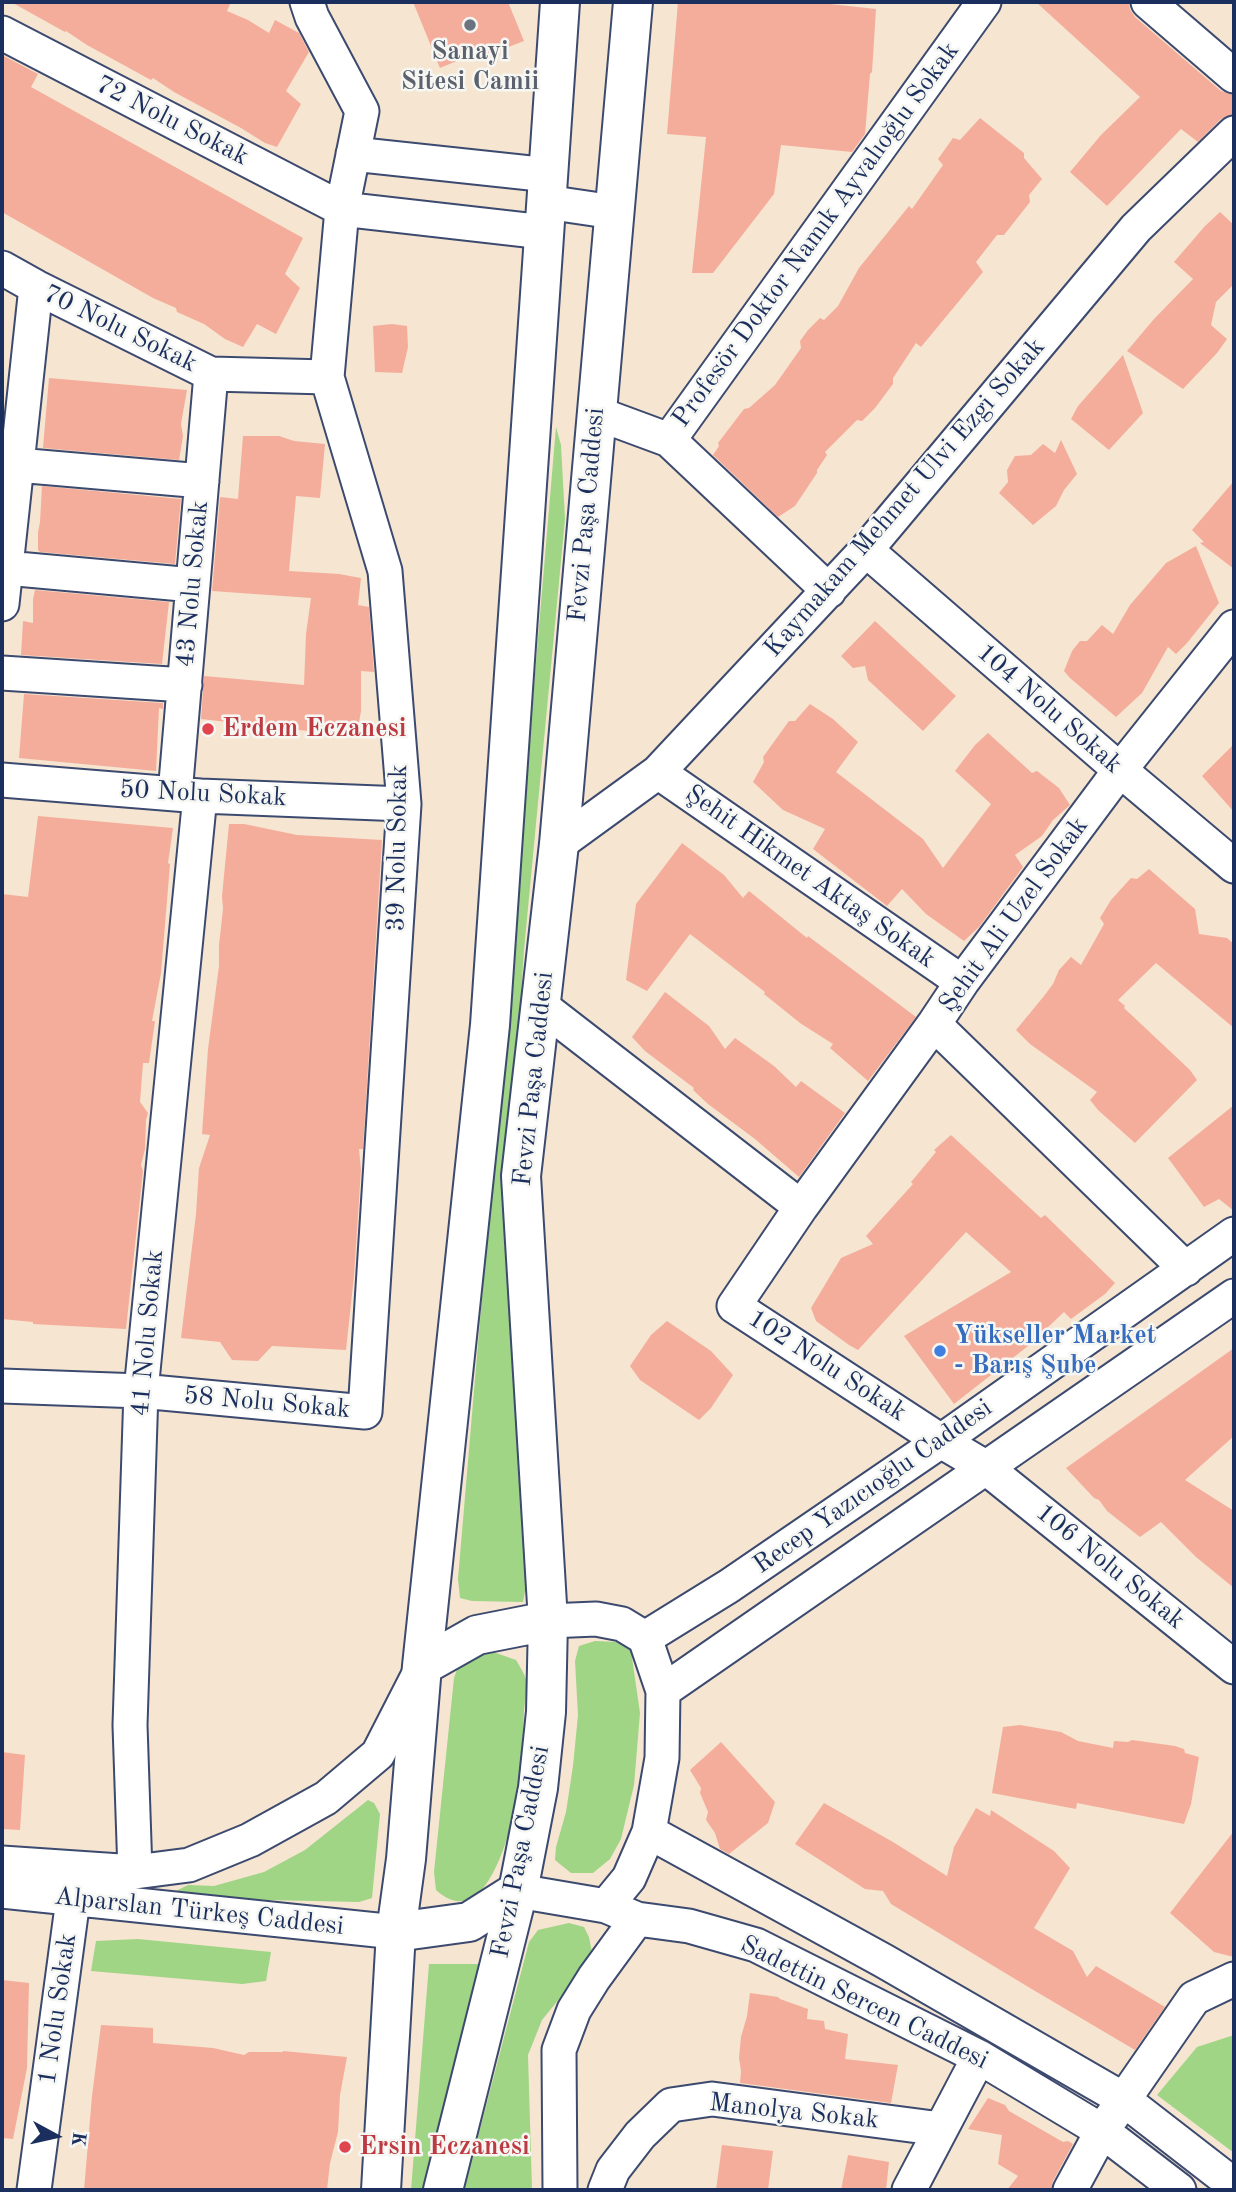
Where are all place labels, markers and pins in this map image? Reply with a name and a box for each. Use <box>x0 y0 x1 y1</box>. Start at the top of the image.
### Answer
marker: Sanayi Sitesi Camii <box>462 17 478 33</box>
place label: Sanayi Sitesi Camii <box>401 36 539 98</box>
place label: Erdem Eczanesi <box>222 713 406 745</box>
marker: Erdem Eczanesi <box>200 721 216 737</box>
place label: Yükseller Market - Barış Şube <box>954 1320 1156 1382</box>
marker: Yükseller Market - Barış Şube <box>932 1343 948 1359</box>
place label: Ersin Eczanesi <box>359 2131 530 2163</box>
marker: Ersin Eczanesi <box>337 2139 353 2155</box>

